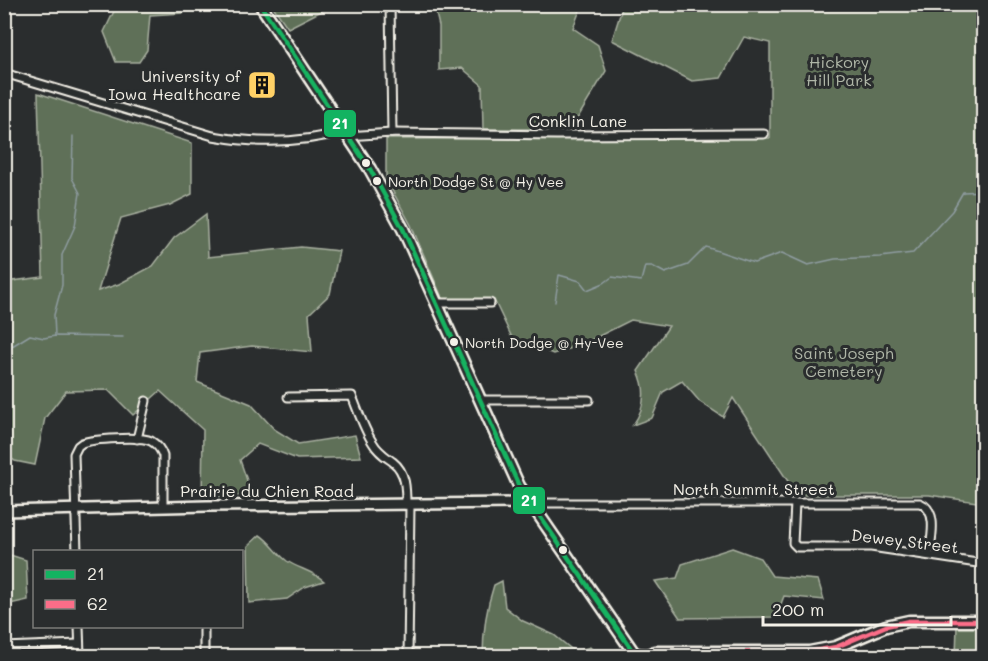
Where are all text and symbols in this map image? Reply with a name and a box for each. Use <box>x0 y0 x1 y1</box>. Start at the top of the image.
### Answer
park label: Hickory Hill Park <box>806 51 872 90</box>
place label: University of Iowa Healthcare <box>108 65 242 104</box>
building icon: University of Iowa Healthcare <box>246 69 278 101</box>
line badge: 21 <box>323 109 357 138</box>
street label: Conklin Lane <box>529 110 627 131</box>
text: 21 <box>332 112 348 133</box>
unlabelled marker <box>360 157 372 169</box>
place label: North Dodge St @ Hy Vee <box>388 172 564 191</box>
marker: North Dodge St @ Hy Vee <box>371 175 383 187</box>
place label: North Dodge @ Hy-Vee <box>465 333 624 352</box>
marker: North Dodge @ Hy-Vee <box>448 336 460 348</box>
park label: Saint Joseph Cemetery <box>794 342 894 381</box>
street label: North Summit Street <box>673 478 835 499</box>
street label: Prairie du Chien Road <box>180 480 354 501</box>
line badge: 21 <box>512 486 546 515</box>
text: 21 <box>521 489 537 510</box>
street label: Dewey Street <box>850 524 960 557</box>
unlabelled marker <box>557 544 569 556</box>
legend <box>33 550 243 628</box>
text: 21 <box>87 561 105 585</box>
scale bar <box>763 589 950 627</box>
text: 62 <box>87 591 108 615</box>
text: 200 m <box>772 597 824 621</box>

